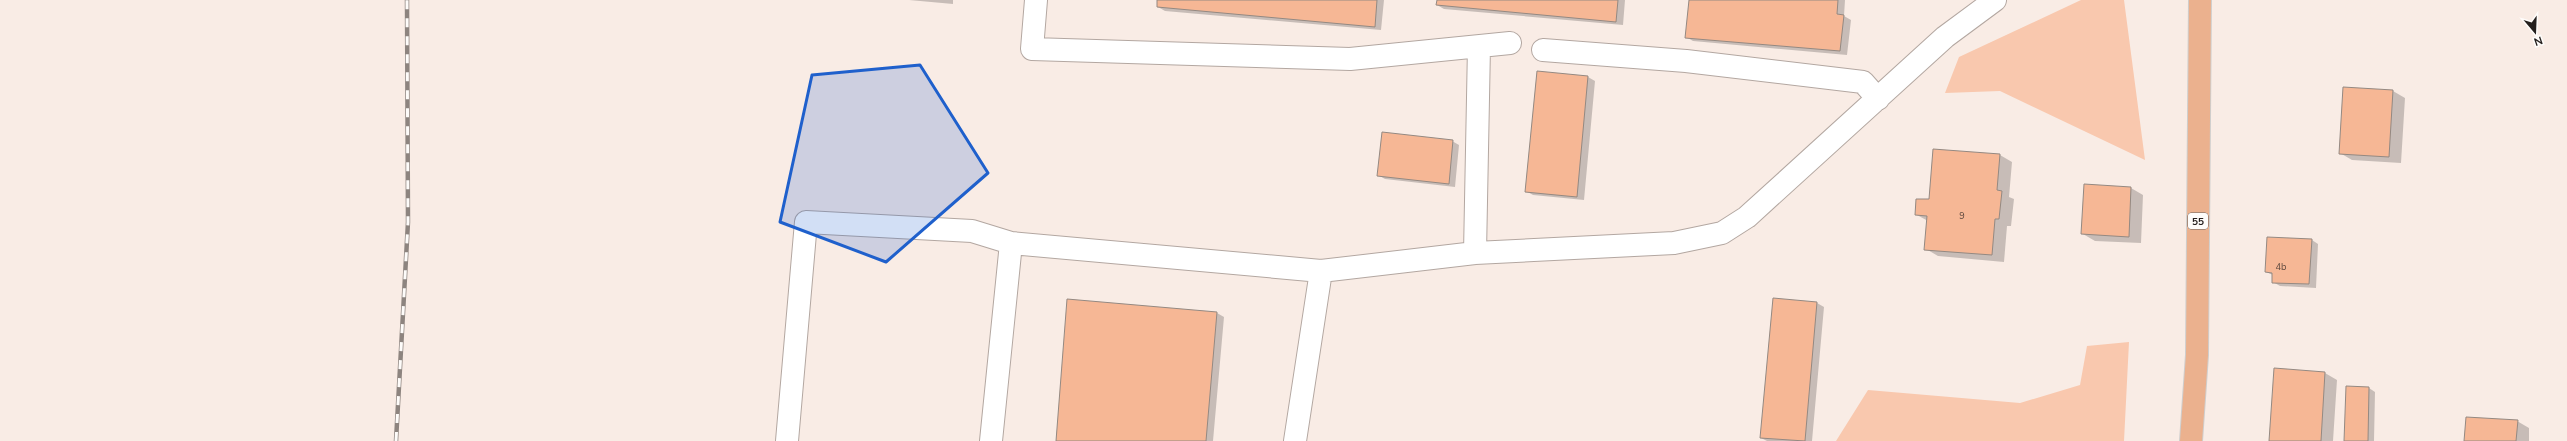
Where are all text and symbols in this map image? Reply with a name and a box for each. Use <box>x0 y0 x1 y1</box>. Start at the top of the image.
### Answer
north arrow <box>2515 12 2555 52</box>
text: N <box>2532 33 2544 49</box>
house number: 9 <box>1959 210 1965 221</box>
road number: 55 <box>2188 213 2208 229</box>
house number: 4b <box>2276 261 2286 272</box>

